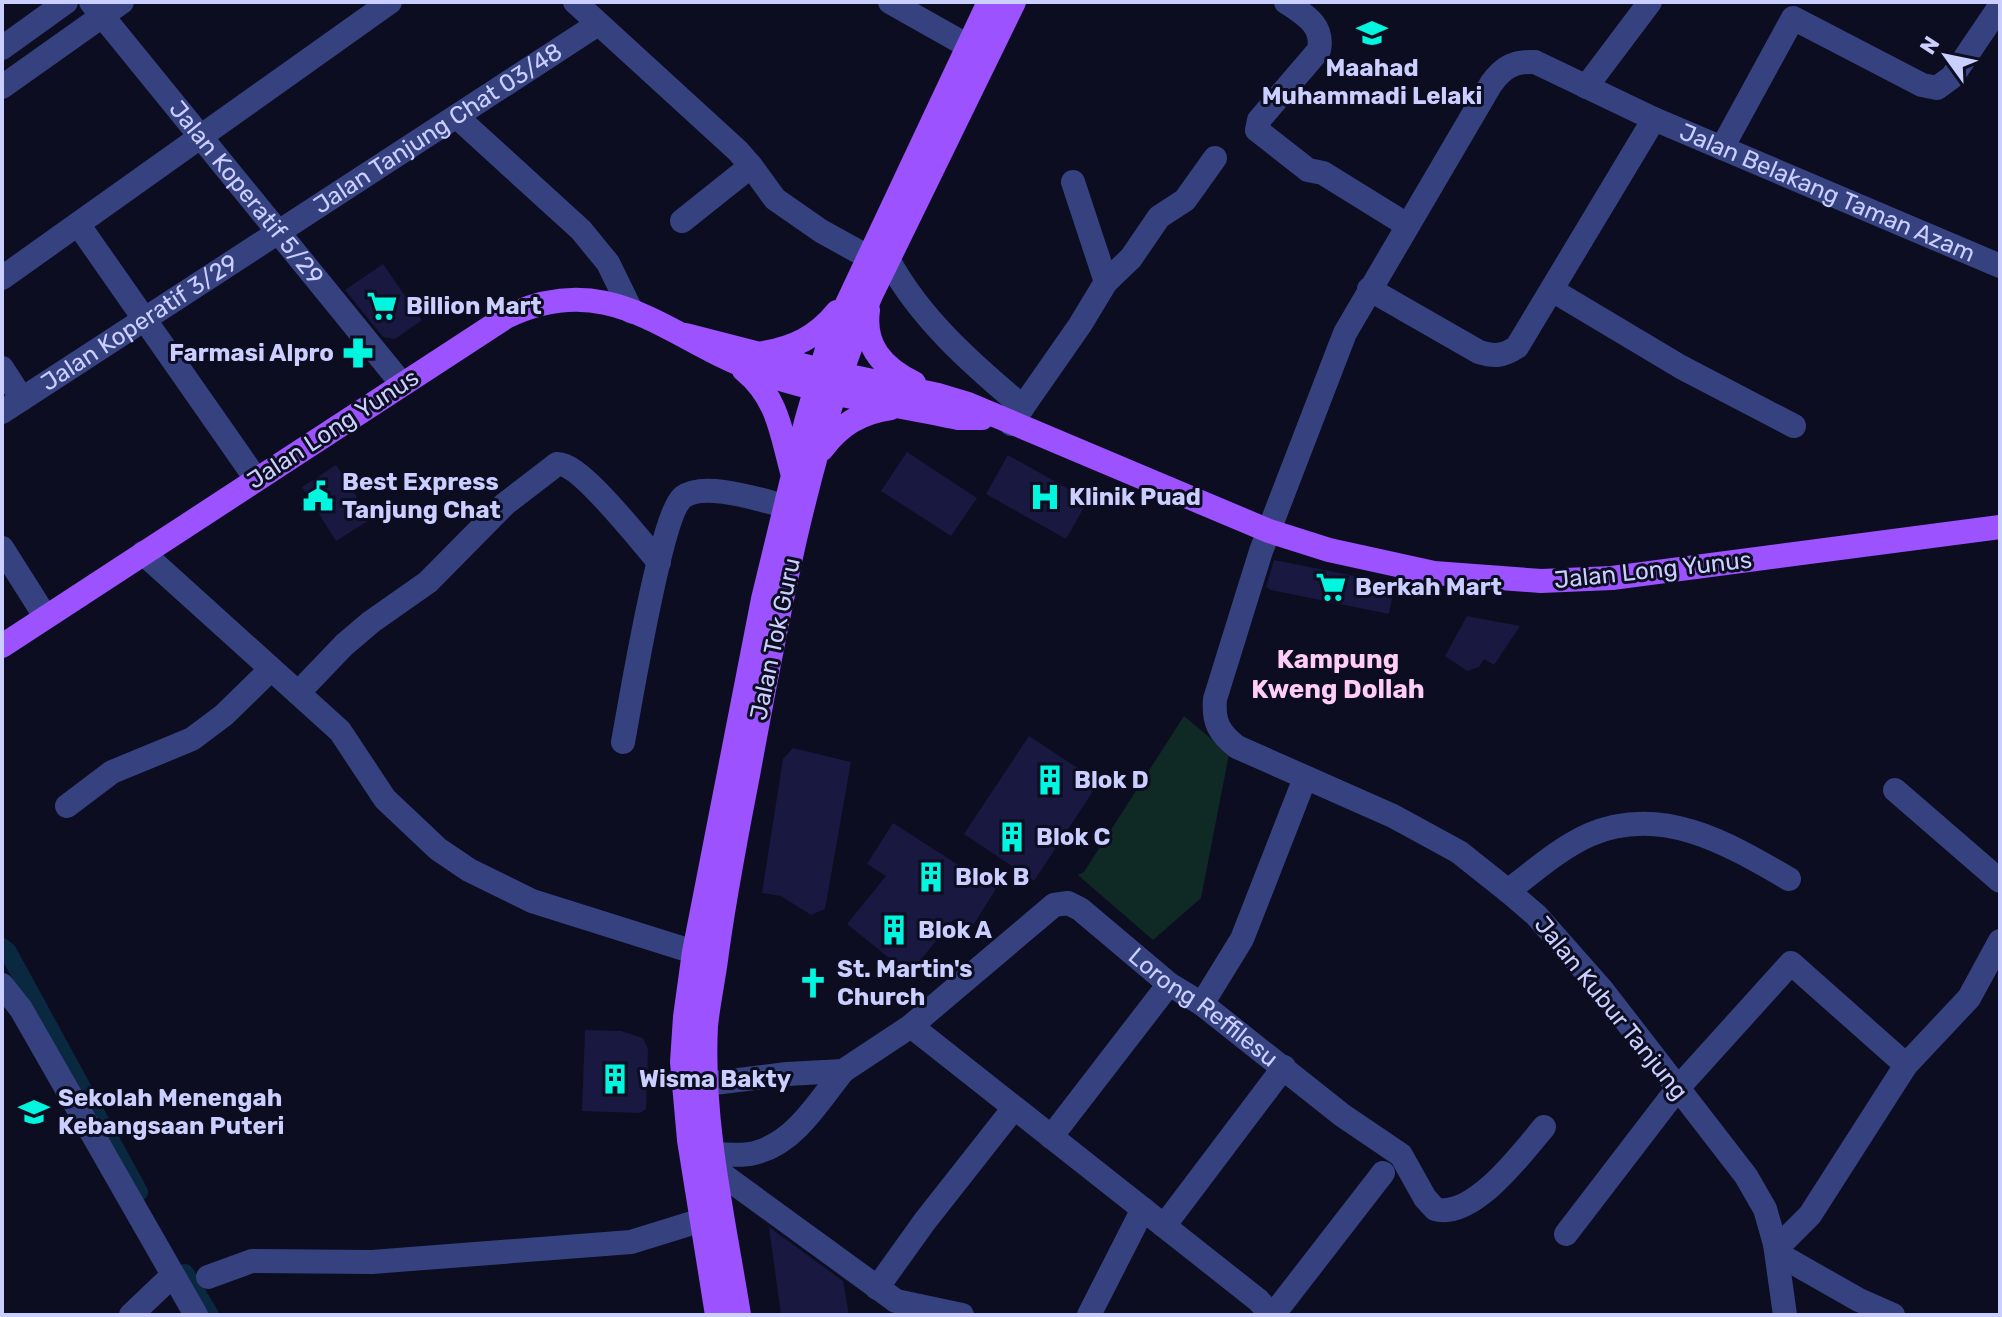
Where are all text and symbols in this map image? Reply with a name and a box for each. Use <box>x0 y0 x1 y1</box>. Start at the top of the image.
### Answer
school or university icon: Maahad Muhammadi Lelaki <box>1355 16 1389 50</box>
north arrow <box>1906 16 1986 96</box>
text: N <box>1914 31 1945 59</box>
street label: Jalan Tanjung Chat 03/48 <box>308 37 567 219</box>
place label: Maahad Muhammadi Lelaki <box>1262 54 1482 110</box>
street label: Jalan Koperatif 5/29 <box>163 95 329 290</box>
street label: Jalan Belakang Taman Azam <box>1675 118 1979 268</box>
street label: Jalan Koperatif 3/29 <box>36 248 243 397</box>
supermarket icon: Billion Mart <box>365 289 399 323</box>
place label: Billion Mart <box>406 292 542 320</box>
pharmacy icon: Farmasi Alpro <box>341 336 375 370</box>
place label: Farmasi Alpro <box>169 339 334 367</box>
street label: Jalan Long Yunus <box>242 363 424 495</box>
place label: Best Express Tanjung Chat <box>342 468 501 524</box>
public building icon: Best Express Tanjung Chat <box>301 479 335 513</box>
hospital icon: Klinik Puad <box>1028 480 1062 514</box>
place label: Klinik Puad <box>1069 483 1201 511</box>
street label: Jalan Long Yunus <box>1553 546 1753 594</box>
street label: Jalan Tok Guru <box>744 555 806 723</box>
supermarket icon: Berkah Mart <box>1314 570 1348 604</box>
place label: Berkah Mart <box>1355 573 1502 601</box>
district label: Kampung Kweng Dollah <box>1251 644 1425 705</box>
building icon: Blok D <box>1033 763 1067 797</box>
place label: Blok D <box>1074 766 1149 794</box>
building icon: Blok C <box>995 820 1029 854</box>
place label: Blok C <box>1036 823 1110 851</box>
building icon: Blok B <box>914 860 948 894</box>
place label: Blok B <box>955 863 1029 891</box>
street label: Jalan Kubur Tanjung <box>1528 911 1694 1105</box>
building icon: Blok A <box>877 913 911 947</box>
place label: Blok A <box>918 916 992 944</box>
street label: Lorong Reffilesu <box>1123 942 1283 1073</box>
place label: St. Martin's Church <box>837 955 973 1011</box>
church icon: St. Martin's Church <box>796 966 830 1000</box>
building icon: Wisma Bakty <box>598 1062 632 1096</box>
place label: Wisma Bakty <box>639 1065 791 1093</box>
place label: Sekolah Menengah Kebangsaan Puteri <box>58 1084 284 1140</box>
school or university icon: Sekolah Menengah Kebangsaan Puteri <box>17 1095 51 1129</box>

